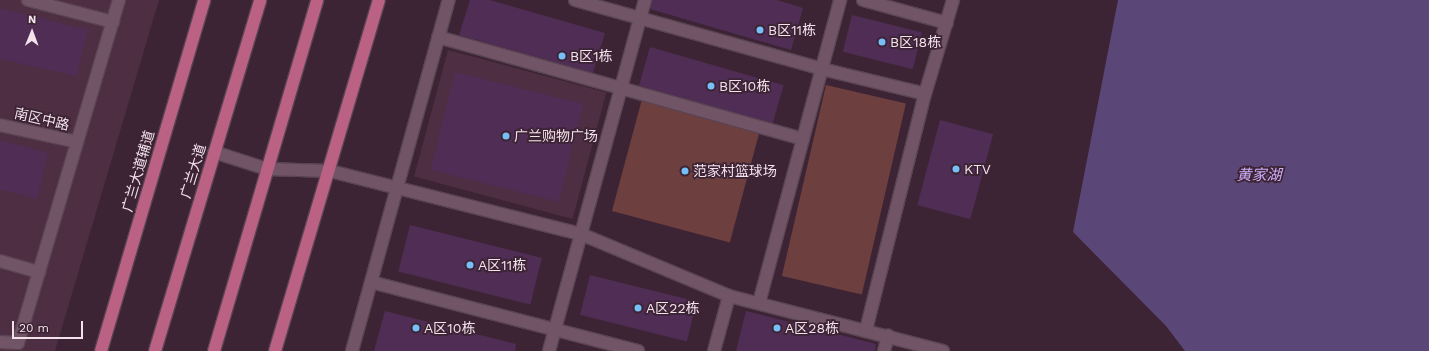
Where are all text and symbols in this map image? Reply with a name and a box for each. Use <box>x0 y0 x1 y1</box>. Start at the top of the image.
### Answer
north arrow <box>12 12 52 52</box>
text: N <box>28 13 36 26</box>
place label: B区11栋 <box>768 22 816 38</box>
marker: B区11栋 <box>755 25 765 35</box>
place label: B区18栋 <box>890 34 941 50</box>
marker: B区18栋 <box>877 37 887 47</box>
place label: B区1栋 <box>570 48 613 64</box>
marker: B区1栋 <box>557 51 567 61</box>
place label: B区10栋 <box>719 78 770 94</box>
marker: B区10栋 <box>706 81 716 91</box>
street label: 南区中路 <box>13 105 71 133</box>
street label: 广兰大道辅道 <box>118 128 158 214</box>
place label: 广兰购物广场 <box>514 128 598 144</box>
marker: 广兰购物广场 <box>501 131 511 141</box>
street label: 广兰大道 <box>177 142 209 200</box>
place label: KTV <box>964 161 991 177</box>
place label: 范家村篮球场 <box>693 163 777 179</box>
marker: KTV <box>951 164 961 174</box>
marker: 范家村篮球场 <box>680 166 690 176</box>
water label: 黄家湖 <box>1237 167 1281 185</box>
place label: A区11栋 <box>478 257 526 273</box>
marker: A区11栋 <box>465 260 475 270</box>
place label: A区22栋 <box>646 300 700 316</box>
marker: A区22栋 <box>633 303 643 313</box>
scale bar <box>14 313 85 339</box>
place label: A区10栋 <box>424 320 475 336</box>
place label: A区28栋 <box>785 320 839 336</box>
text: 20 m <box>19 321 49 335</box>
marker: A区10栋 <box>411 323 421 333</box>
marker: A区28栋 <box>772 323 782 333</box>

